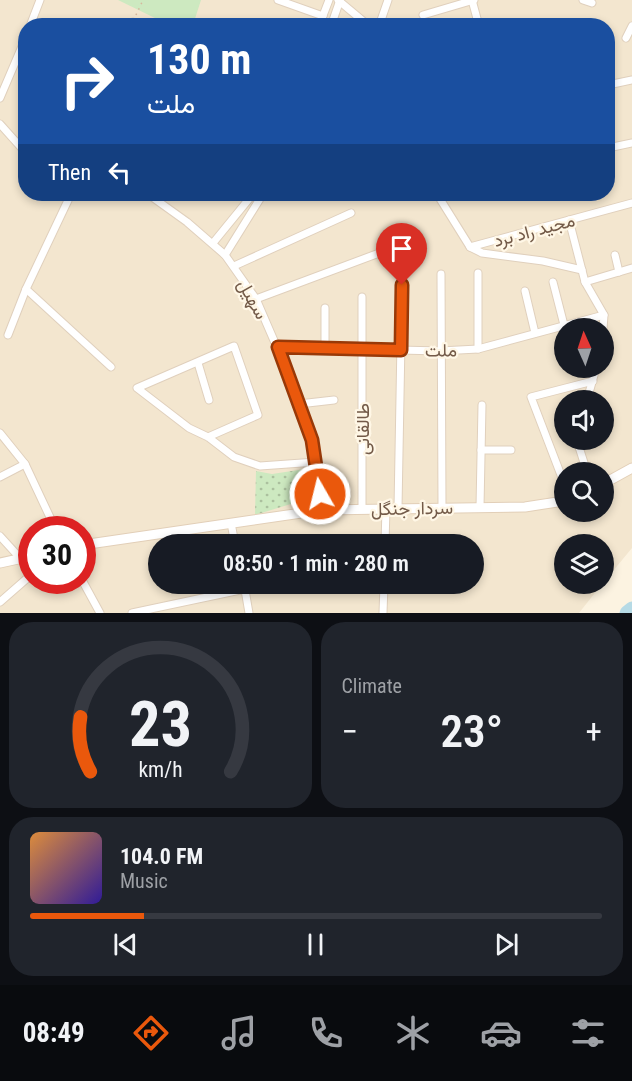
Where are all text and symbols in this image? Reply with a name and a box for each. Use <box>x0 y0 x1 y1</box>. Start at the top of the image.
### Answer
text: 130 m <box>147 35 252 84</box>
icon: right <box>48 42 126 120</box>
text: ملت <box>147 88 195 120</box>
icon: left <box>103 156 136 189</box>
text: Then <box>48 160 91 185</box>
street label: مجید راد برد <box>491 209 577 252</box>
pin <box>376 223 427 285</box>
icon: arrive <box>385 232 418 265</box>
street label: سهیل <box>233 275 272 323</box>
north arrow <box>554 318 614 378</box>
map controls <box>554 318 614 594</box>
street label: ملت <box>425 339 457 361</box>
button: sound <box>554 390 614 450</box>
street label: طالقانی <box>352 403 374 455</box>
position arrow <box>288 462 352 526</box>
button: search <box>554 462 614 522</box>
street label: سردار جنگل <box>371 497 453 520</box>
speed limit sign: 30 <box>18 516 96 594</box>
button: layers <box>554 534 614 594</box>
text: 08:50 · 1 min · 280 m <box>223 551 409 576</box>
text: Climate <box>342 674 402 698</box>
text: 23 <box>129 688 192 761</box>
text: 23° <box>440 705 503 758</box>
text: − <box>342 712 358 751</box>
text: + <box>586 712 602 751</box>
text: km/h <box>138 757 182 782</box>
text: 104.0 FM <box>120 844 203 869</box>
text: Music <box>120 869 168 893</box>
icon: previous <box>109 928 142 961</box>
icon: pause <box>299 928 332 961</box>
icon: next <box>490 928 523 961</box>
icon: directions <box>130 1012 172 1054</box>
icon: music <box>218 1012 260 1054</box>
icon: phone <box>305 1012 347 1054</box>
icon: climate <box>392 1012 434 1054</box>
icon: car <box>480 1012 522 1054</box>
icon: filters <box>567 1012 609 1054</box>
text: 08:49 <box>23 1017 85 1049</box>

